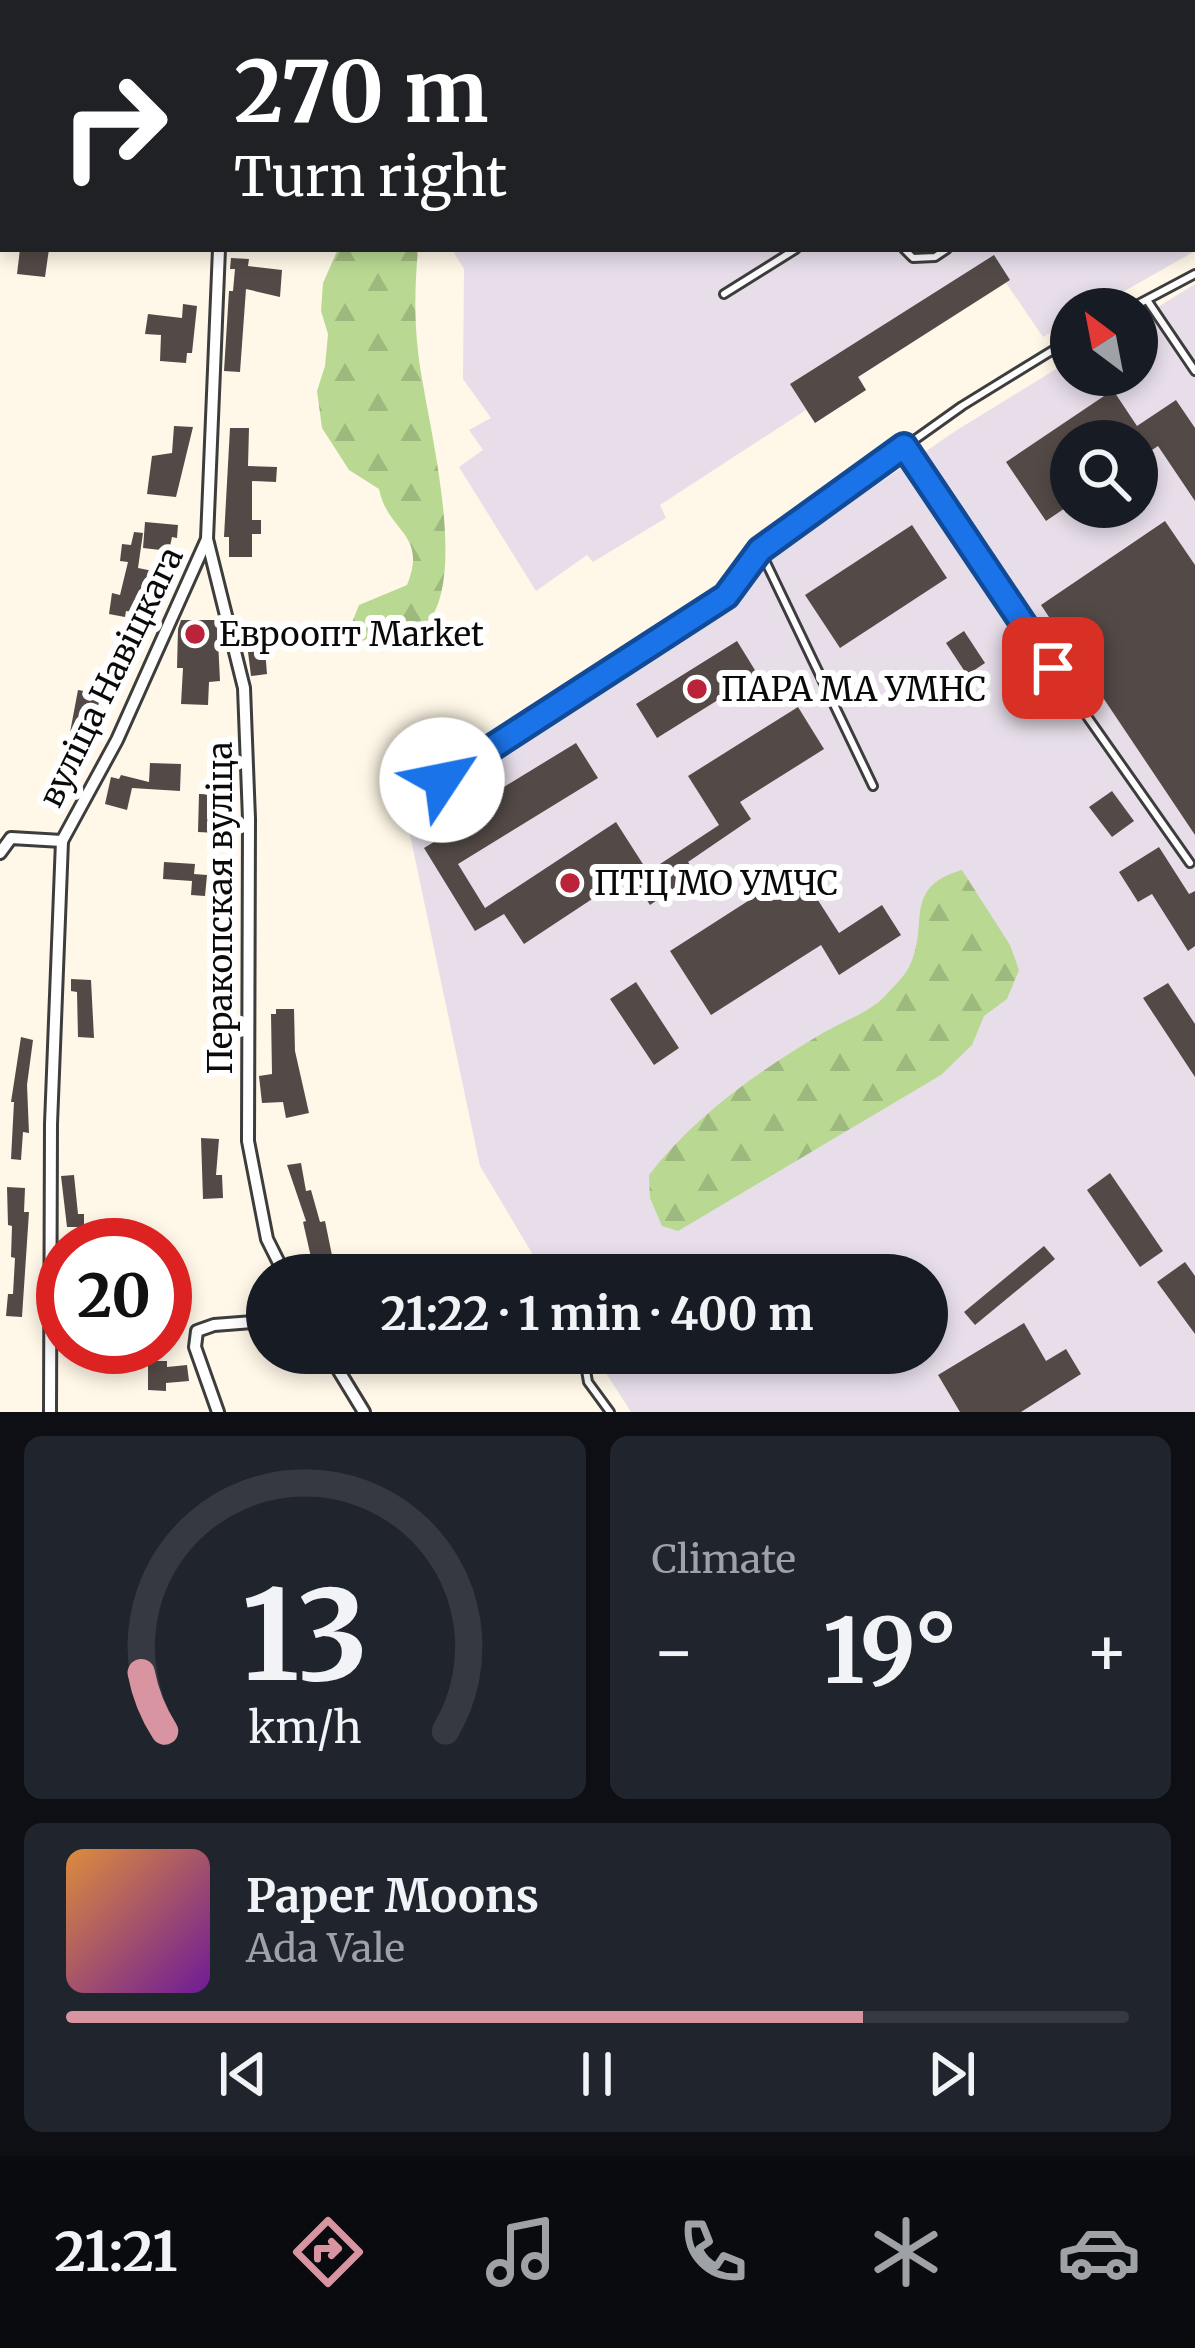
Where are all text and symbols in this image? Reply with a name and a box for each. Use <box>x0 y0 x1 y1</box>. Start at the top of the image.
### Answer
text: 270 m <box>234 39 488 145</box>
icon: right <box>36 48 192 204</box>
text: Turn right <box>234 143 507 211</box>
north arrow <box>1050 288 1158 396</box>
map controls <box>1050 288 1158 528</box>
button: search <box>1050 420 1158 528</box>
street label: вуліца Навіцкага <box>30 540 192 814</box>
place label: Евроопт Market <box>219 614 484 655</box>
pin <box>1002 617 1104 719</box>
marker: Евроопт Market <box>182 621 208 647</box>
icon: arrive <box>1020 635 1086 701</box>
place label: ПАРА МА УМНС <box>721 669 986 710</box>
marker: ПАРА МА УМНС <box>684 676 710 702</box>
position arrow <box>379 717 505 843</box>
street label: Перакопская вуліца <box>200 742 241 1074</box>
place label: ПТЦ МО УМЧС <box>594 863 838 904</box>
marker: ПТЦ МО УМЧС <box>557 870 583 896</box>
speed limit sign: 20 <box>36 1218 192 1374</box>
text: 21:22 · 1 min · 400 m <box>380 1286 814 1342</box>
text: Climate <box>652 1535 796 1584</box>
text: 13 <box>241 1557 368 1714</box>
text: 19° <box>823 1594 958 1708</box>
text: − <box>652 1610 696 1693</box>
text: + <box>1085 1610 1129 1693</box>
text: km/h <box>248 1700 362 1754</box>
text: Paper Moons <box>246 1868 539 1924</box>
text: Ada Vale <box>246 1924 405 1973</box>
icon: previous <box>210 2041 276 2107</box>
icon: pause <box>564 2041 630 2107</box>
icon: next <box>919 2041 985 2107</box>
icon: directions <box>286 2210 370 2294</box>
icon: music <box>479 2210 563 2294</box>
icon: phone <box>671 2210 755 2294</box>
icon: climate <box>864 2210 948 2294</box>
icon: car <box>1057 2210 1141 2294</box>
text: 21:21 <box>54 2218 178 2286</box>

